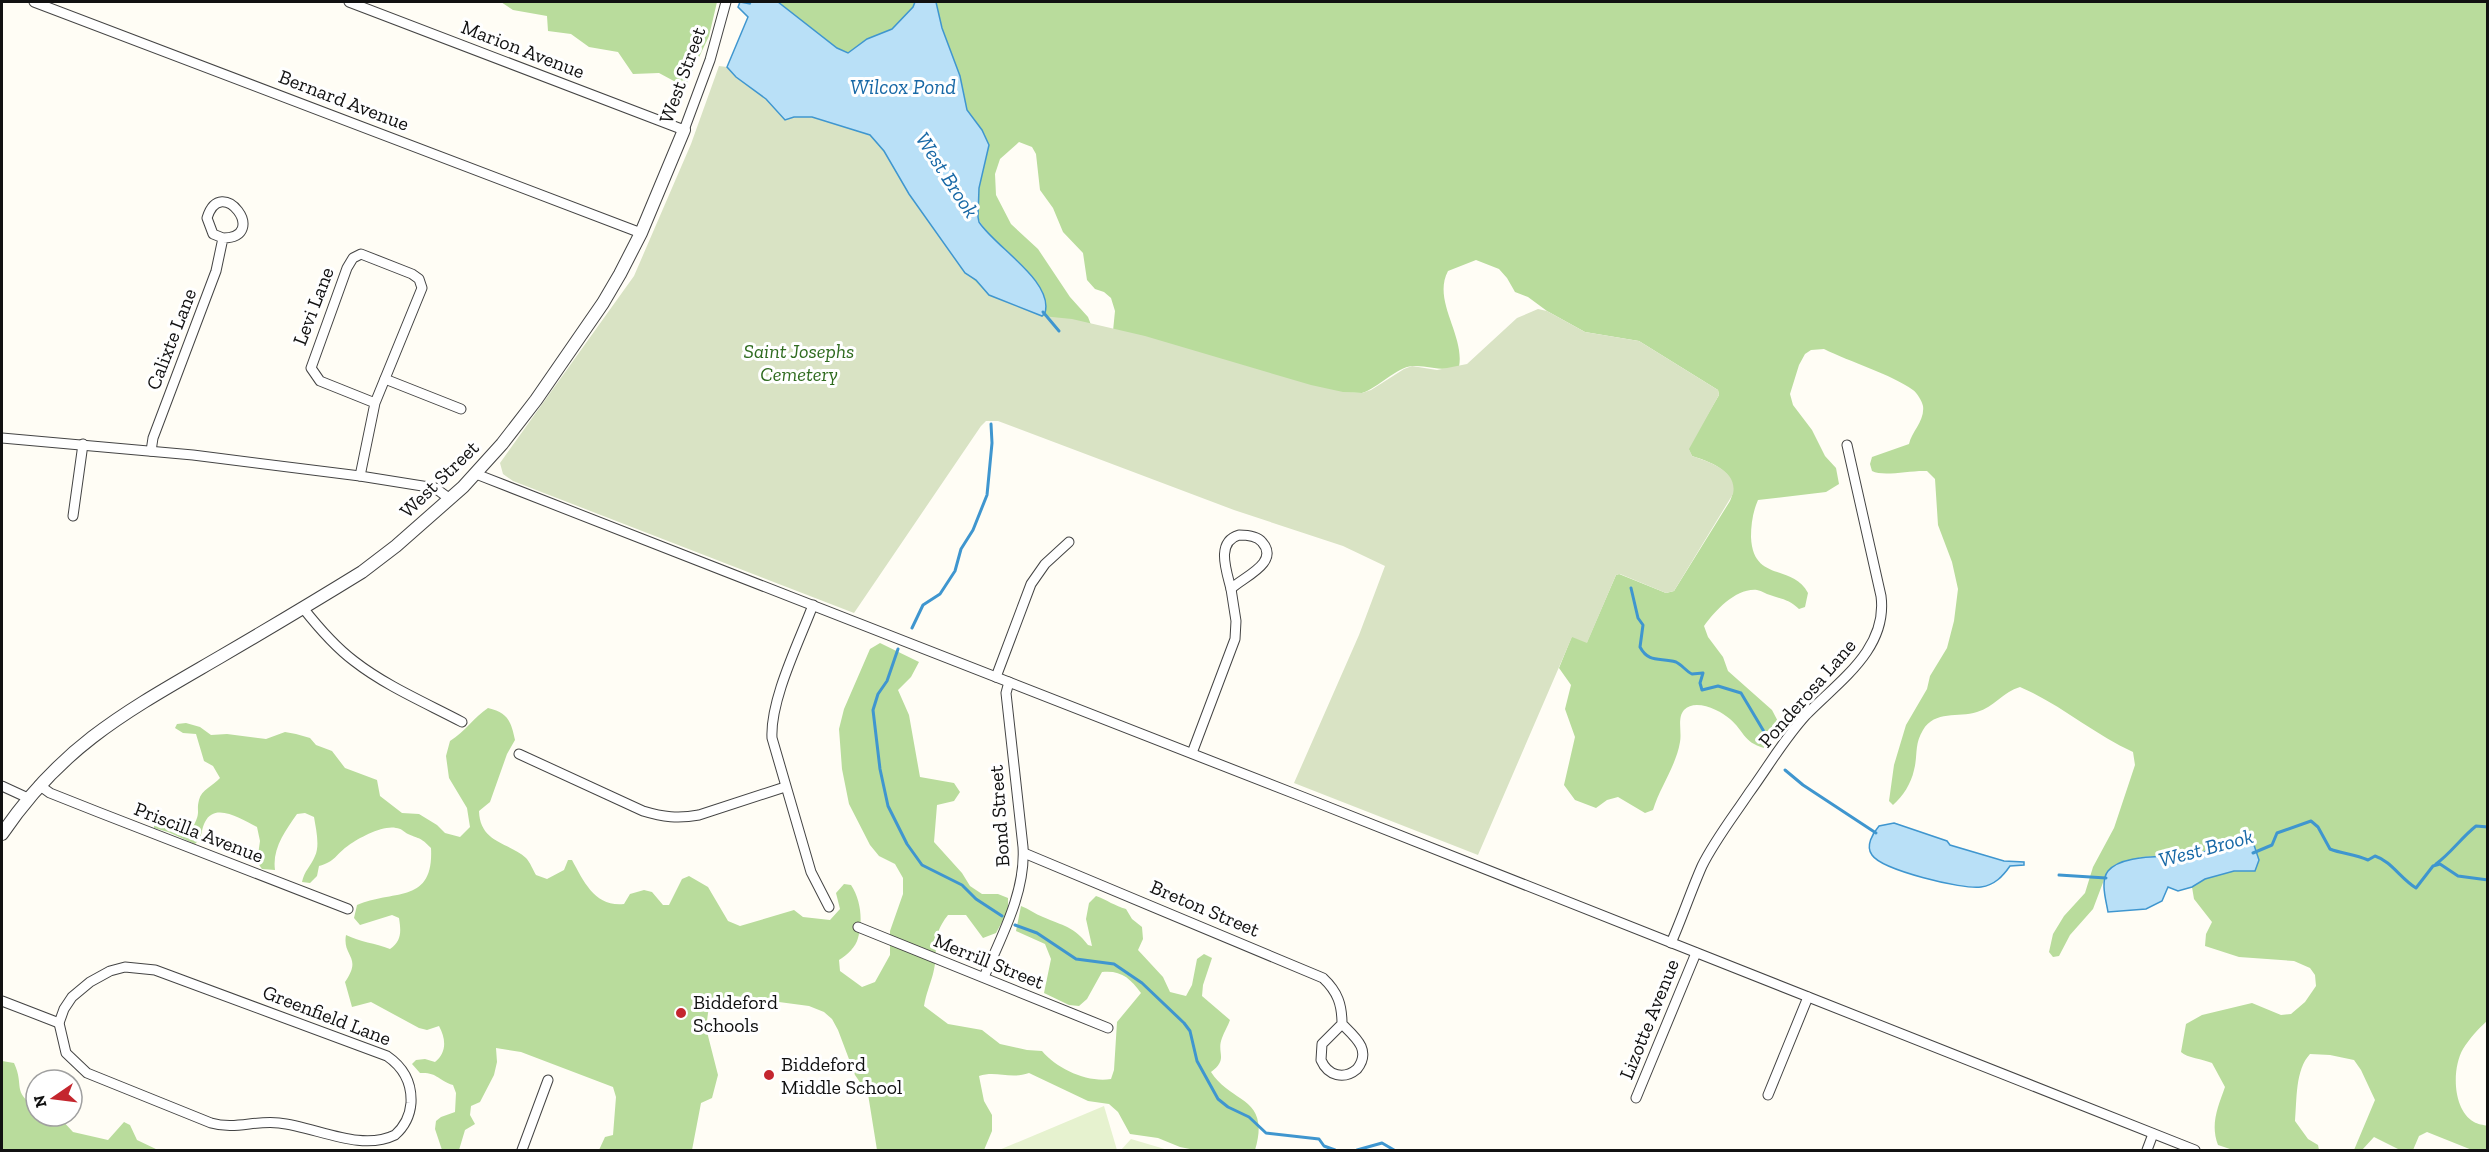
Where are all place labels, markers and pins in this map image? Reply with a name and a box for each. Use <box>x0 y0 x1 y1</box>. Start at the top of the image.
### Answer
place label: Biddeford Schools <box>693 990 778 1037</box>
marker: Biddeford Schools <box>674 1006 688 1020</box>
place label: Biddeford Middle School <box>781 1052 902 1099</box>
marker: Biddeford Middle School <box>762 1068 776 1082</box>

